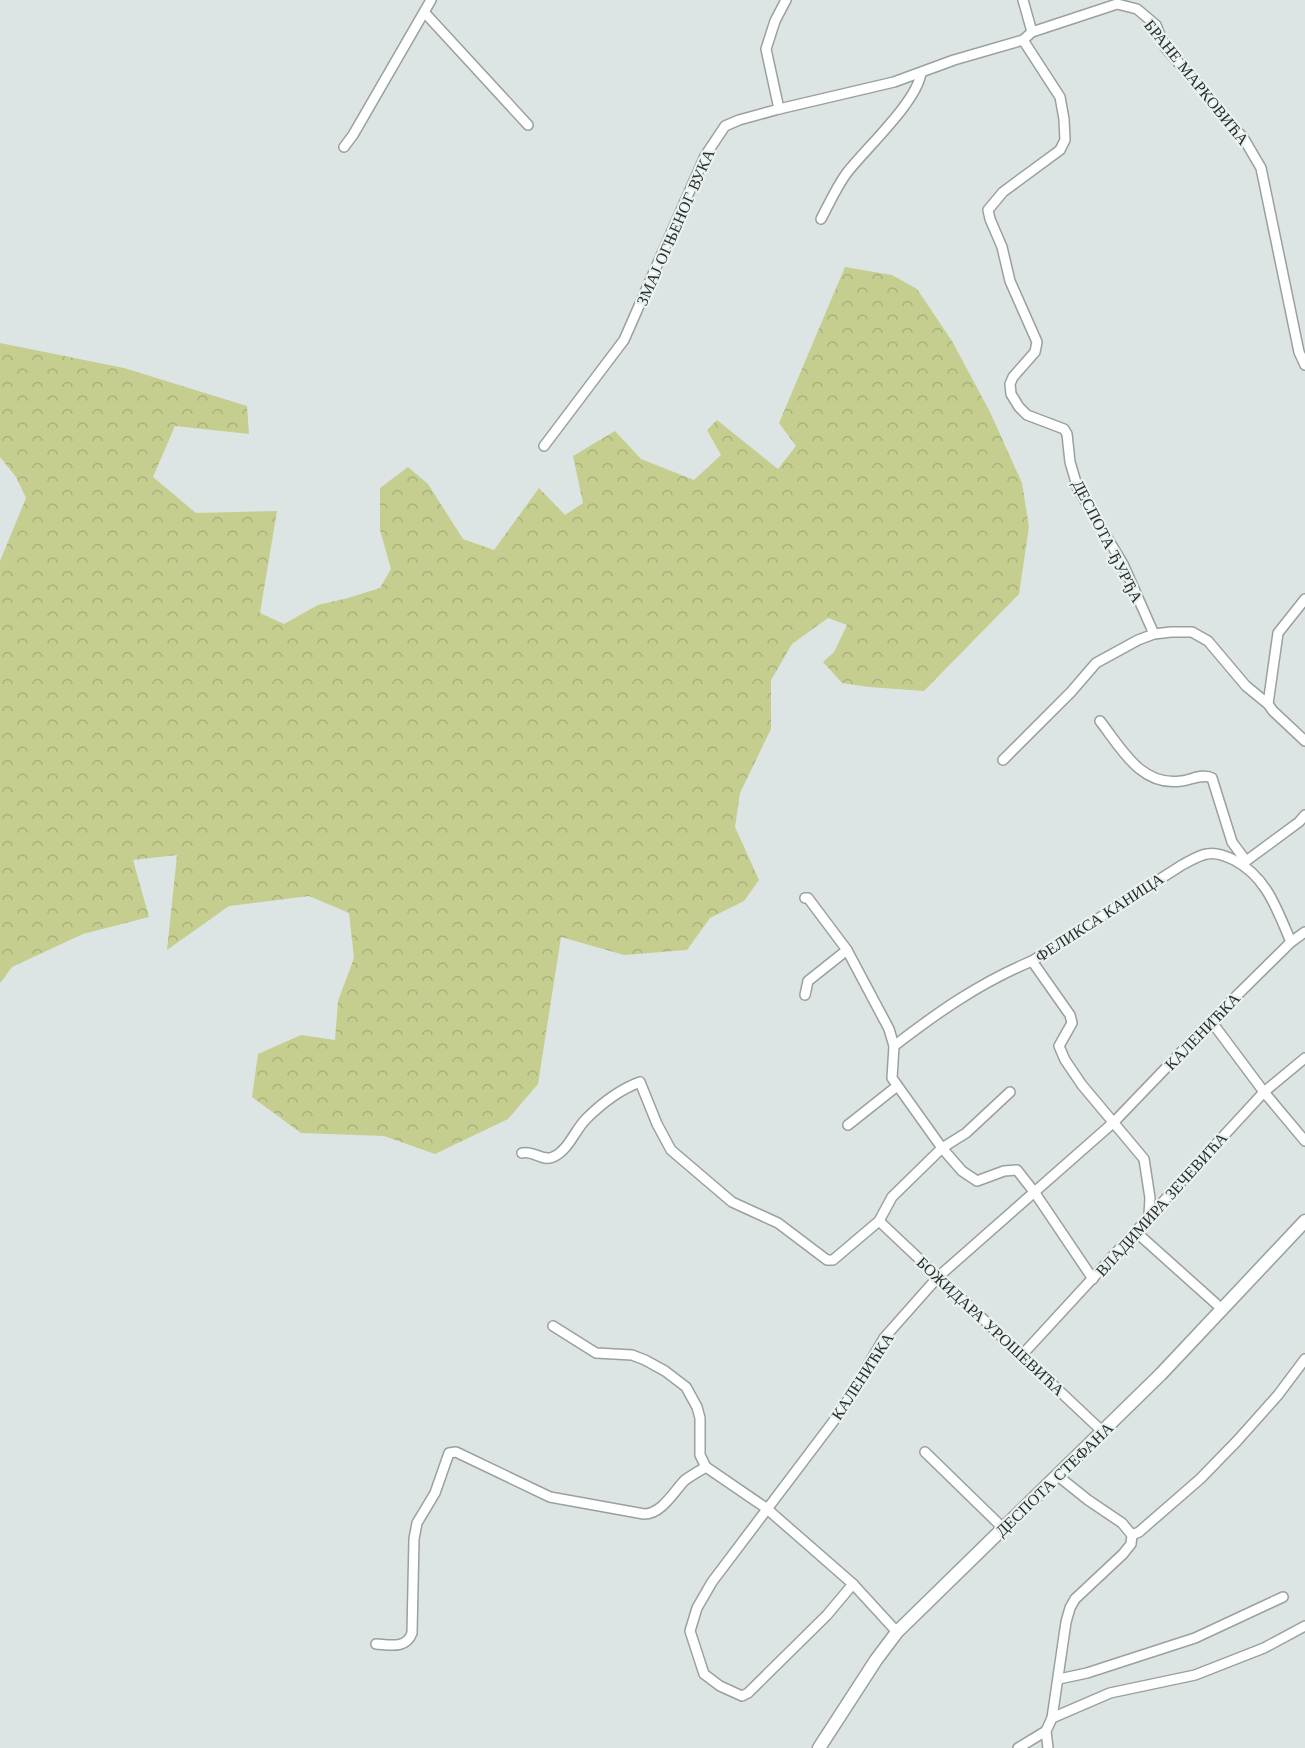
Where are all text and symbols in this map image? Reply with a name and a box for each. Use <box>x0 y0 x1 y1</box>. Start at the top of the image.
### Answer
street label: БРАНЕ МАРКОВИЋА <box>1140 15 1254 149</box>
street label: ЗМАЈ ОГЊЕНОГ ВУКА <box>631 145 719 308</box>
street label: ДЕСПОТА ЂУРЂА <box>1068 476 1148 606</box>
street label: ФЕЛИКСА КАНИЦА <box>1031 868 1167 966</box>
street label: КАЛЕНИЋКА <box>1160 988 1244 1074</box>
street label: ВЛАДИМИРА ЗЕЧЕВИЋА <box>1091 1127 1231 1280</box>
street label: БОЖИДАРА УРОШЕВИЋА <box>913 1252 1069 1400</box>
street label: КАЛЕНИЋКА <box>826 1328 898 1423</box>
street label: ДЕСПОТА СТЕФАНА <box>991 1417 1117 1540</box>

